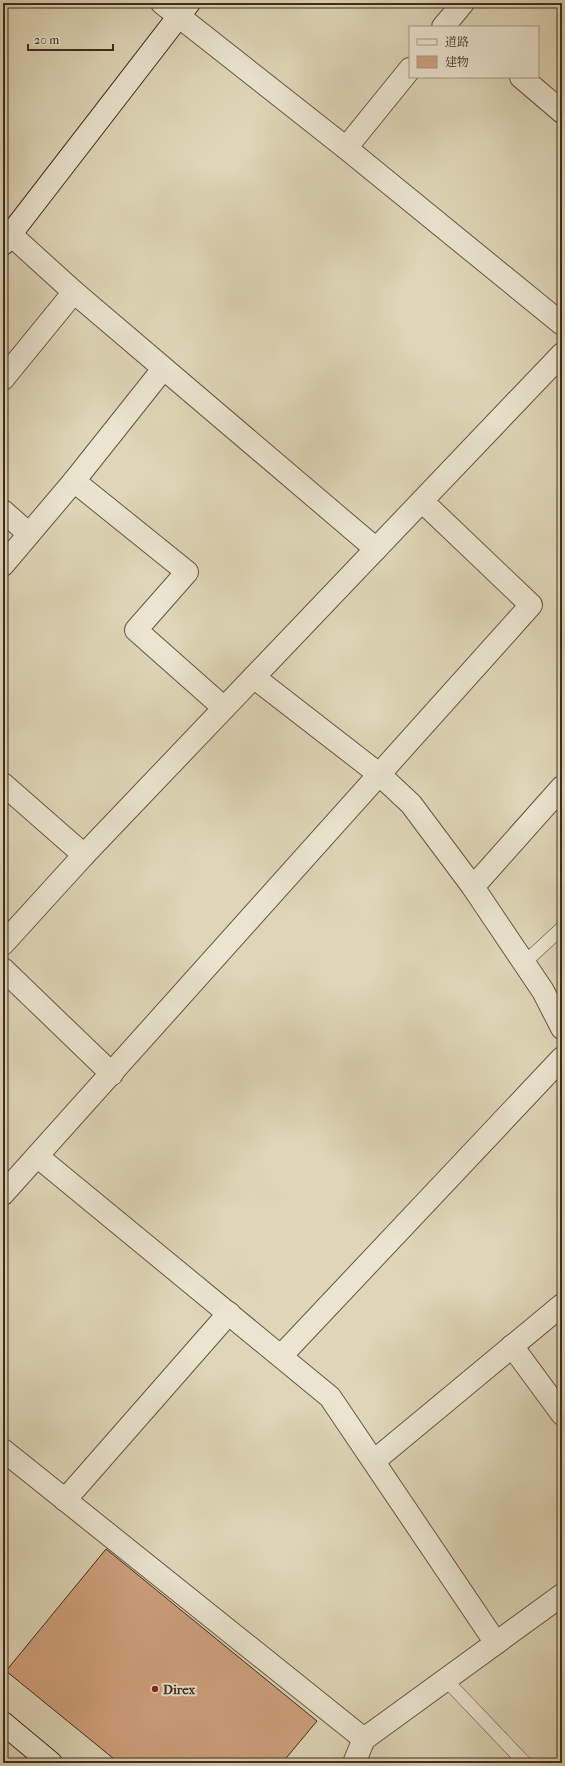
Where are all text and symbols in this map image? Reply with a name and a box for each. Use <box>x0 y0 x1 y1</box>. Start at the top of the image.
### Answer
scale bar <box>28 26 113 52</box>
legend <box>409 26 539 78</box>
text: 20 m <box>34 33 59 47</box>
text: 道路 <box>445 35 469 49</box>
text: 建物 <box>445 55 469 69</box>
place label: Direx <box>163 1682 196 1697</box>
marker: Direx <box>150 1684 160 1694</box>

